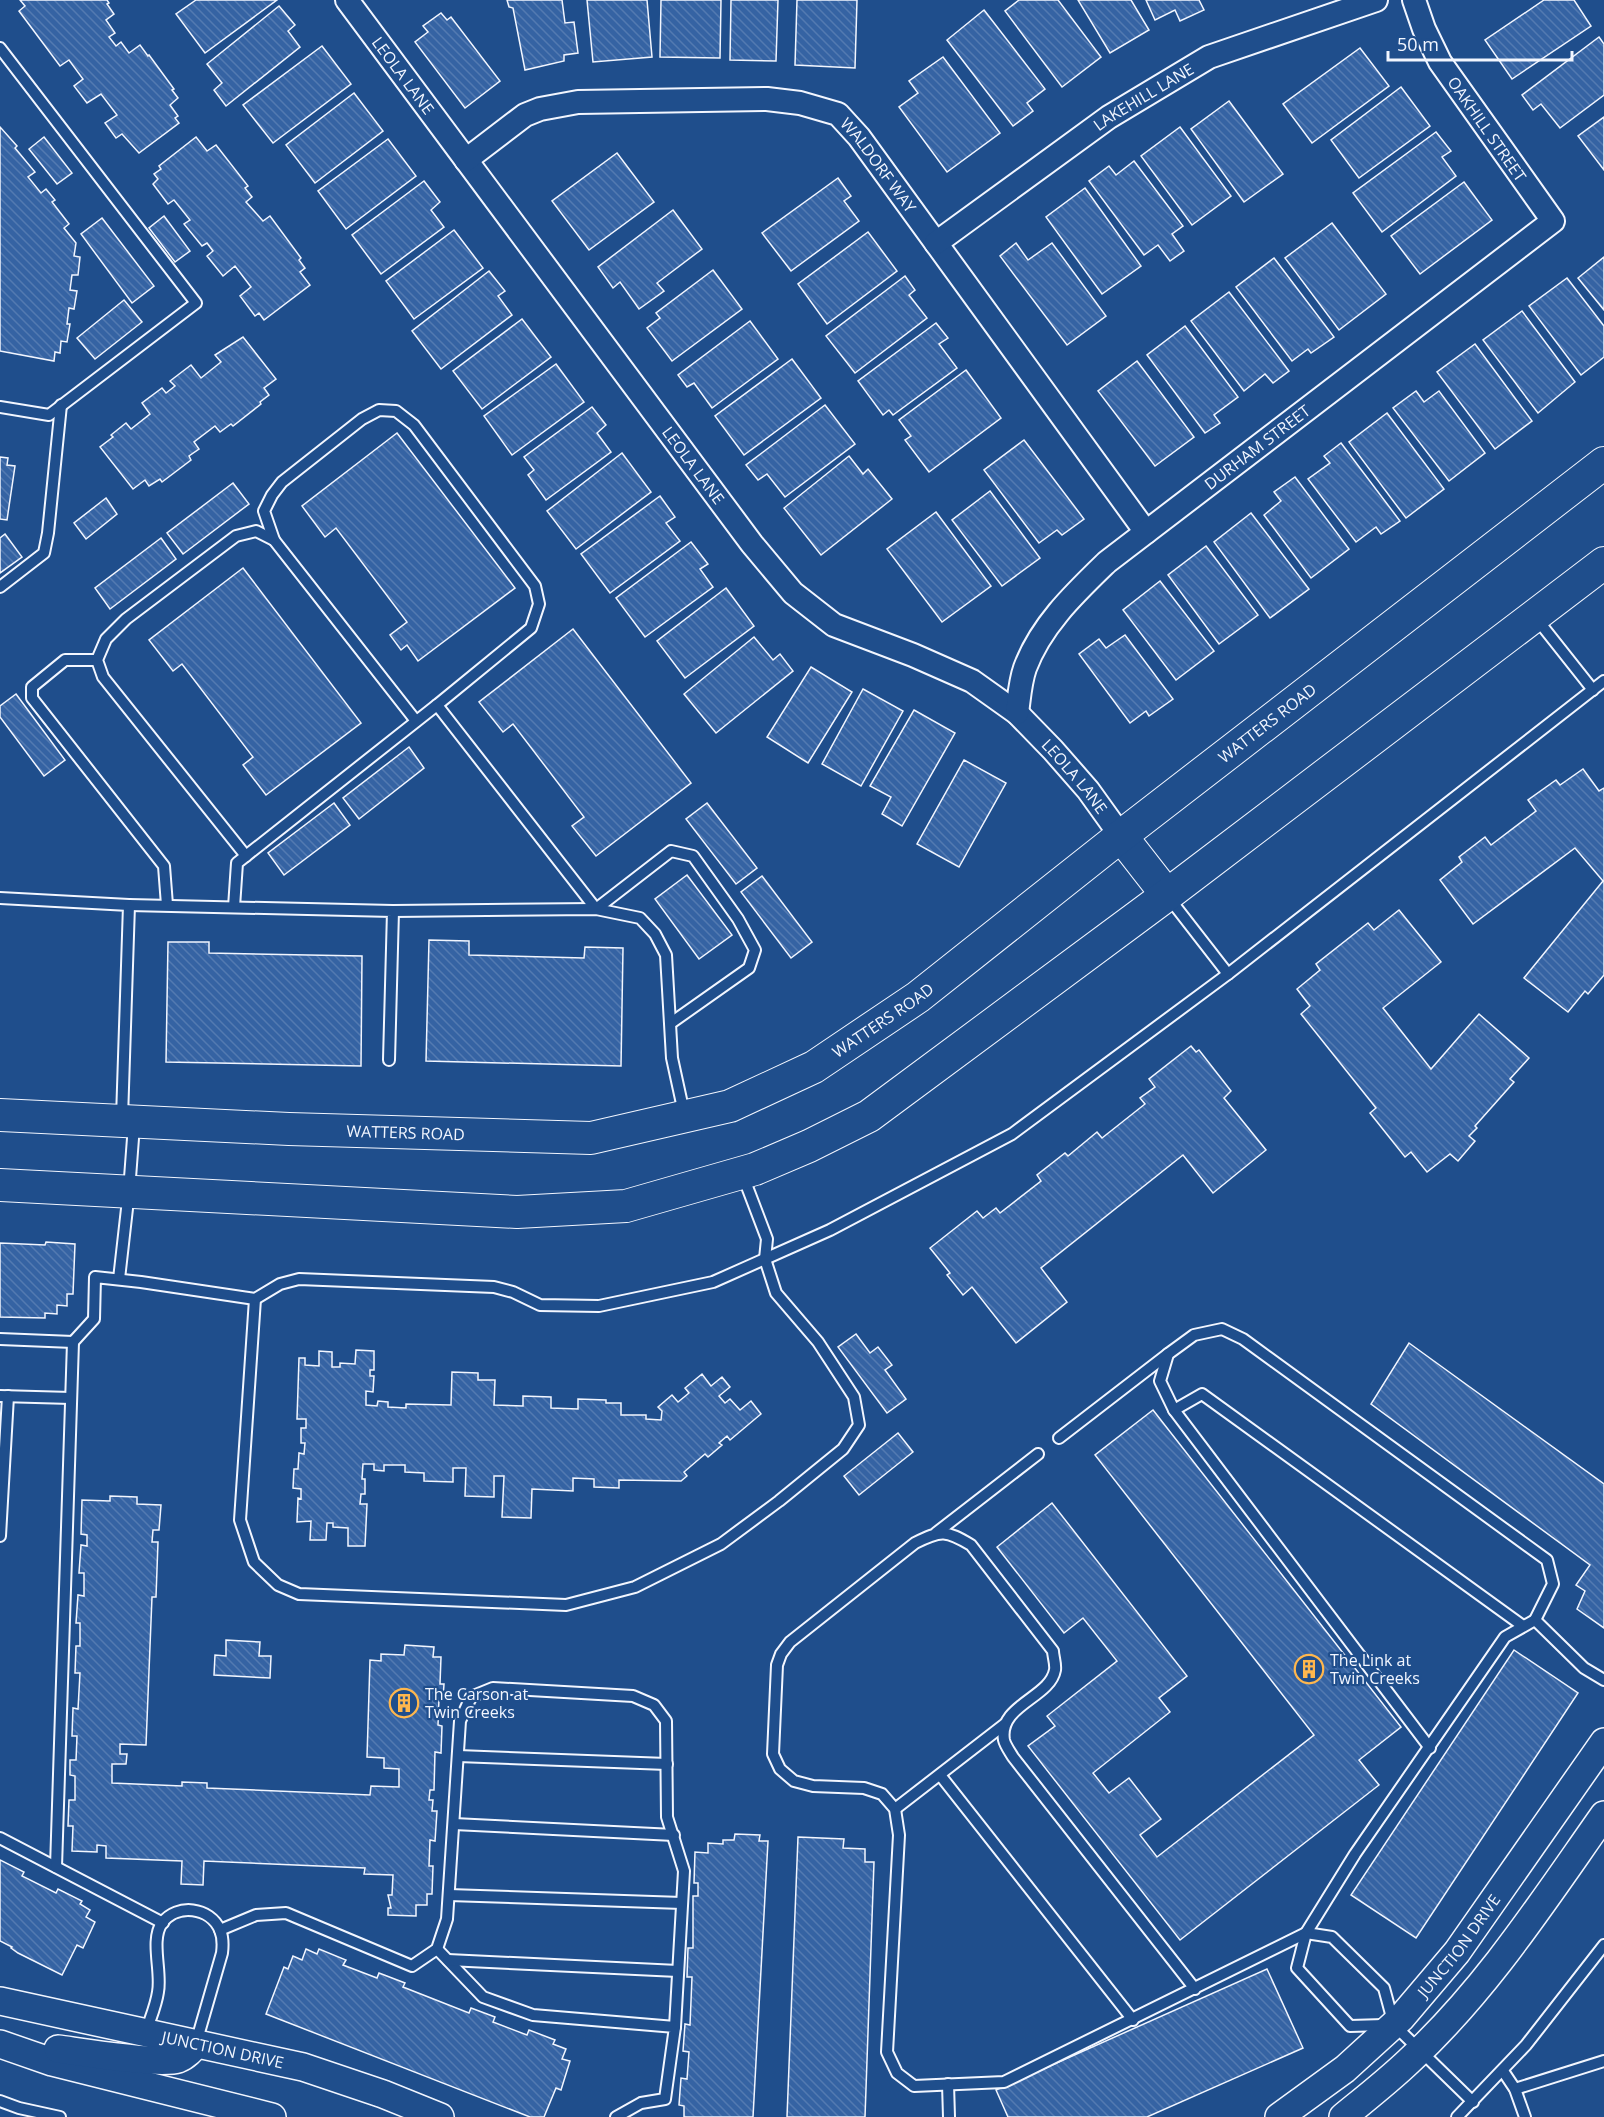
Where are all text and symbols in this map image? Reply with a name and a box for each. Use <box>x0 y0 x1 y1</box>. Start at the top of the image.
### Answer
scale bar <box>1388 24 1572 62</box>
street label: LEOLA LANE <box>367 32 439 119</box>
text: 50 m <box>1397 32 1439 56</box>
street label: LAKEHILL LANE <box>1089 58 1198 136</box>
street label: OAKHILL STREET <box>1443 72 1532 186</box>
street label: WALDORF WAY <box>836 113 921 217</box>
street label: DURHAM STREET <box>1200 400 1315 495</box>
street label: LEOLA LANE <box>657 422 730 509</box>
street label: WATTERS ROAD <box>1214 678 1321 768</box>
street label: LEOLA LANE <box>1037 734 1113 818</box>
street label: WATTERS ROAD <box>828 978 938 1063</box>
street label: WATTERS ROAD <box>346 1120 465 1145</box>
place label: The Link at Twin Creeks <box>1330 1649 1420 1689</box>
building icon: The Link at Twin Creeks <box>1293 1653 1325 1685</box>
place label: The Carson at Twin Creeks <box>425 1683 528 1723</box>
building icon: The Carson at Twin Creeks <box>388 1687 420 1719</box>
street label: JUNCTION DRIVE <box>1411 1890 1505 2003</box>
street label: JUNCTION DRIVE <box>158 2025 286 2074</box>

